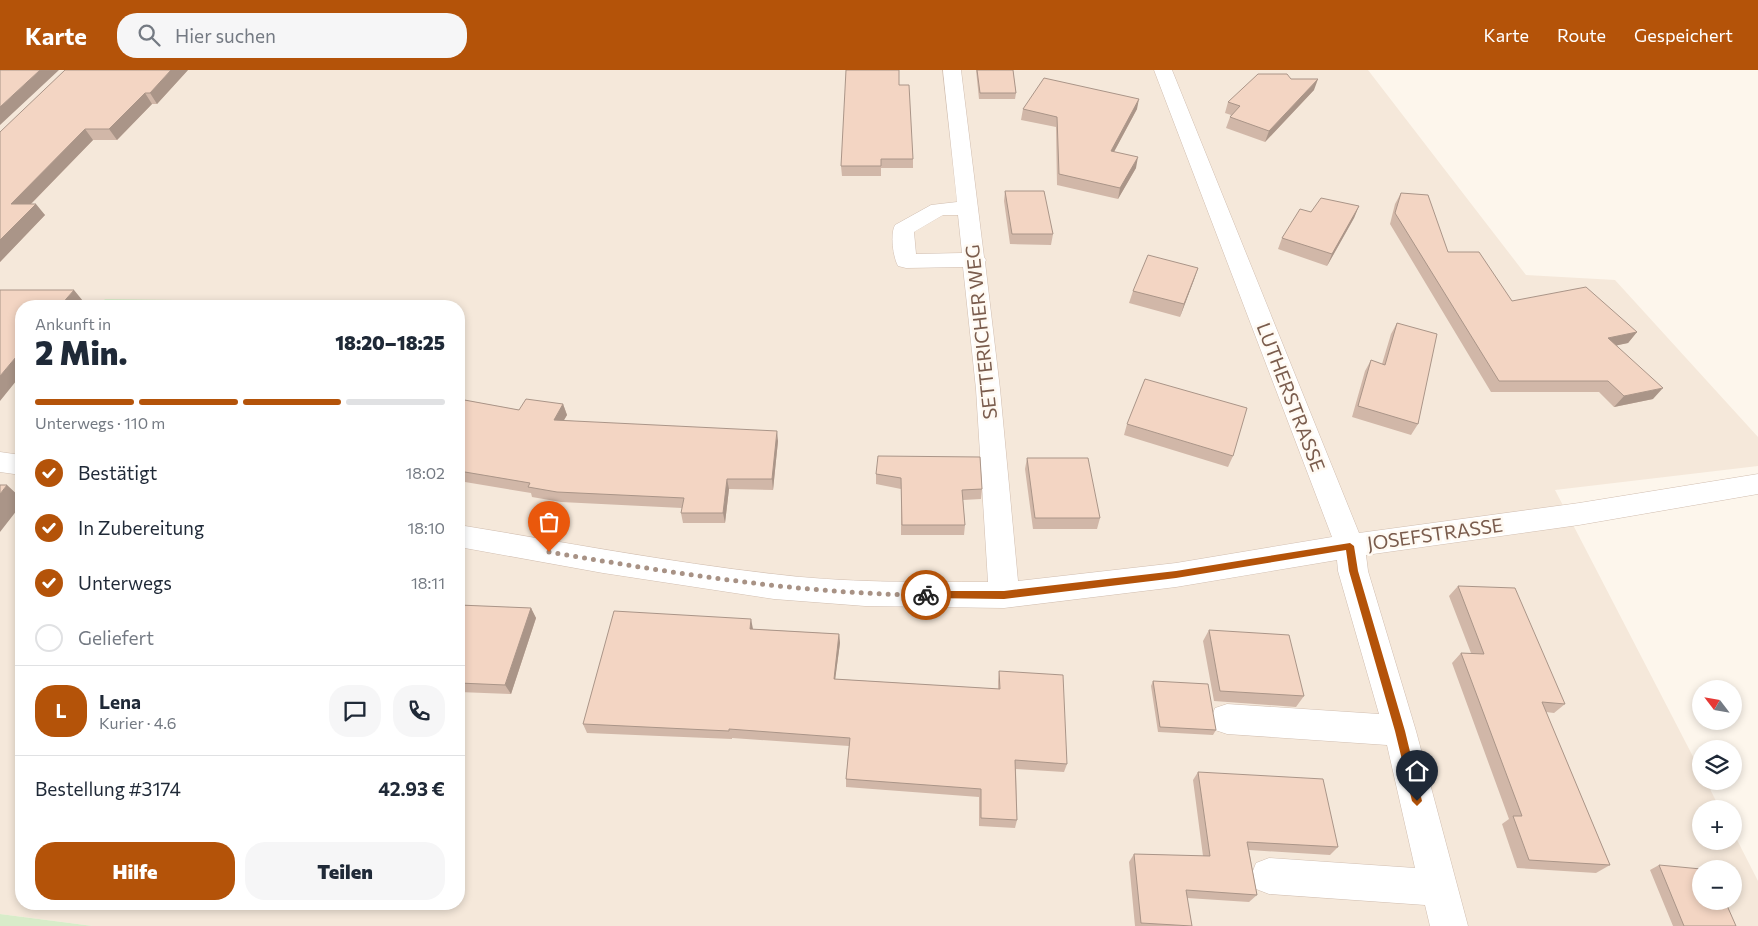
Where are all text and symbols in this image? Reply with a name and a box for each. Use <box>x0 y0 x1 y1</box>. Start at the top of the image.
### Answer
search box <box>117 13 467 58</box>
text: Karte <box>25 21 87 50</box>
icon: search <box>135 21 163 49</box>
text: Hier suchen <box>175 24 276 47</box>
text: Karte <box>1484 24 1529 46</box>
text: Route <box>1557 24 1606 46</box>
text: Gespeichert <box>1634 24 1733 46</box>
street label: SETTERICHER WEG <box>960 244 1001 421</box>
text: Ankunft in <box>35 314 111 333</box>
street label: LUTHERSTRASSE <box>1253 319 1330 474</box>
text: 18:20–18:25 <box>335 331 445 354</box>
text: 2 Min. <box>35 332 127 372</box>
text: Unterwegs · 110 m <box>35 413 165 432</box>
icon: check <box>35 459 63 487</box>
text: Bestätigt <box>78 461 157 484</box>
text: 18:02 <box>405 463 445 482</box>
pin <box>528 501 570 552</box>
icon: bag <box>535 508 563 536</box>
street label: JOSEFSTRASSE <box>1366 513 1504 554</box>
icon: check <box>35 514 63 542</box>
text: In Zubereitung <box>78 516 204 539</box>
text: 18:10 <box>407 518 445 537</box>
icon: check <box>35 569 63 597</box>
courier <box>901 570 951 620</box>
text: Unterwegs <box>78 571 172 594</box>
text: 18:11 <box>411 573 445 592</box>
icon: bike <box>912 581 940 609</box>
text: Geliefert <box>78 626 154 649</box>
north arrow <box>1692 680 1742 730</box>
map controls <box>1692 680 1742 910</box>
button: chat <box>329 685 381 737</box>
button: phone <box>393 685 445 737</box>
text: Lena <box>99 690 141 713</box>
text: L <box>55 699 67 722</box>
text: Kurier · 4.6 <box>99 713 176 732</box>
button: layers <box>1692 740 1742 790</box>
pin <box>1396 750 1438 801</box>
icon: home <box>1403 757 1431 785</box>
text: Bestellung #3174 <box>35 777 181 800</box>
text: 42.93 € <box>378 777 445 800</box>
button: + <box>1692 800 1742 850</box>
button: Hilfe <box>35 842 235 900</box>
button: Teilen <box>245 842 445 900</box>
button: − <box>1692 860 1742 910</box>

